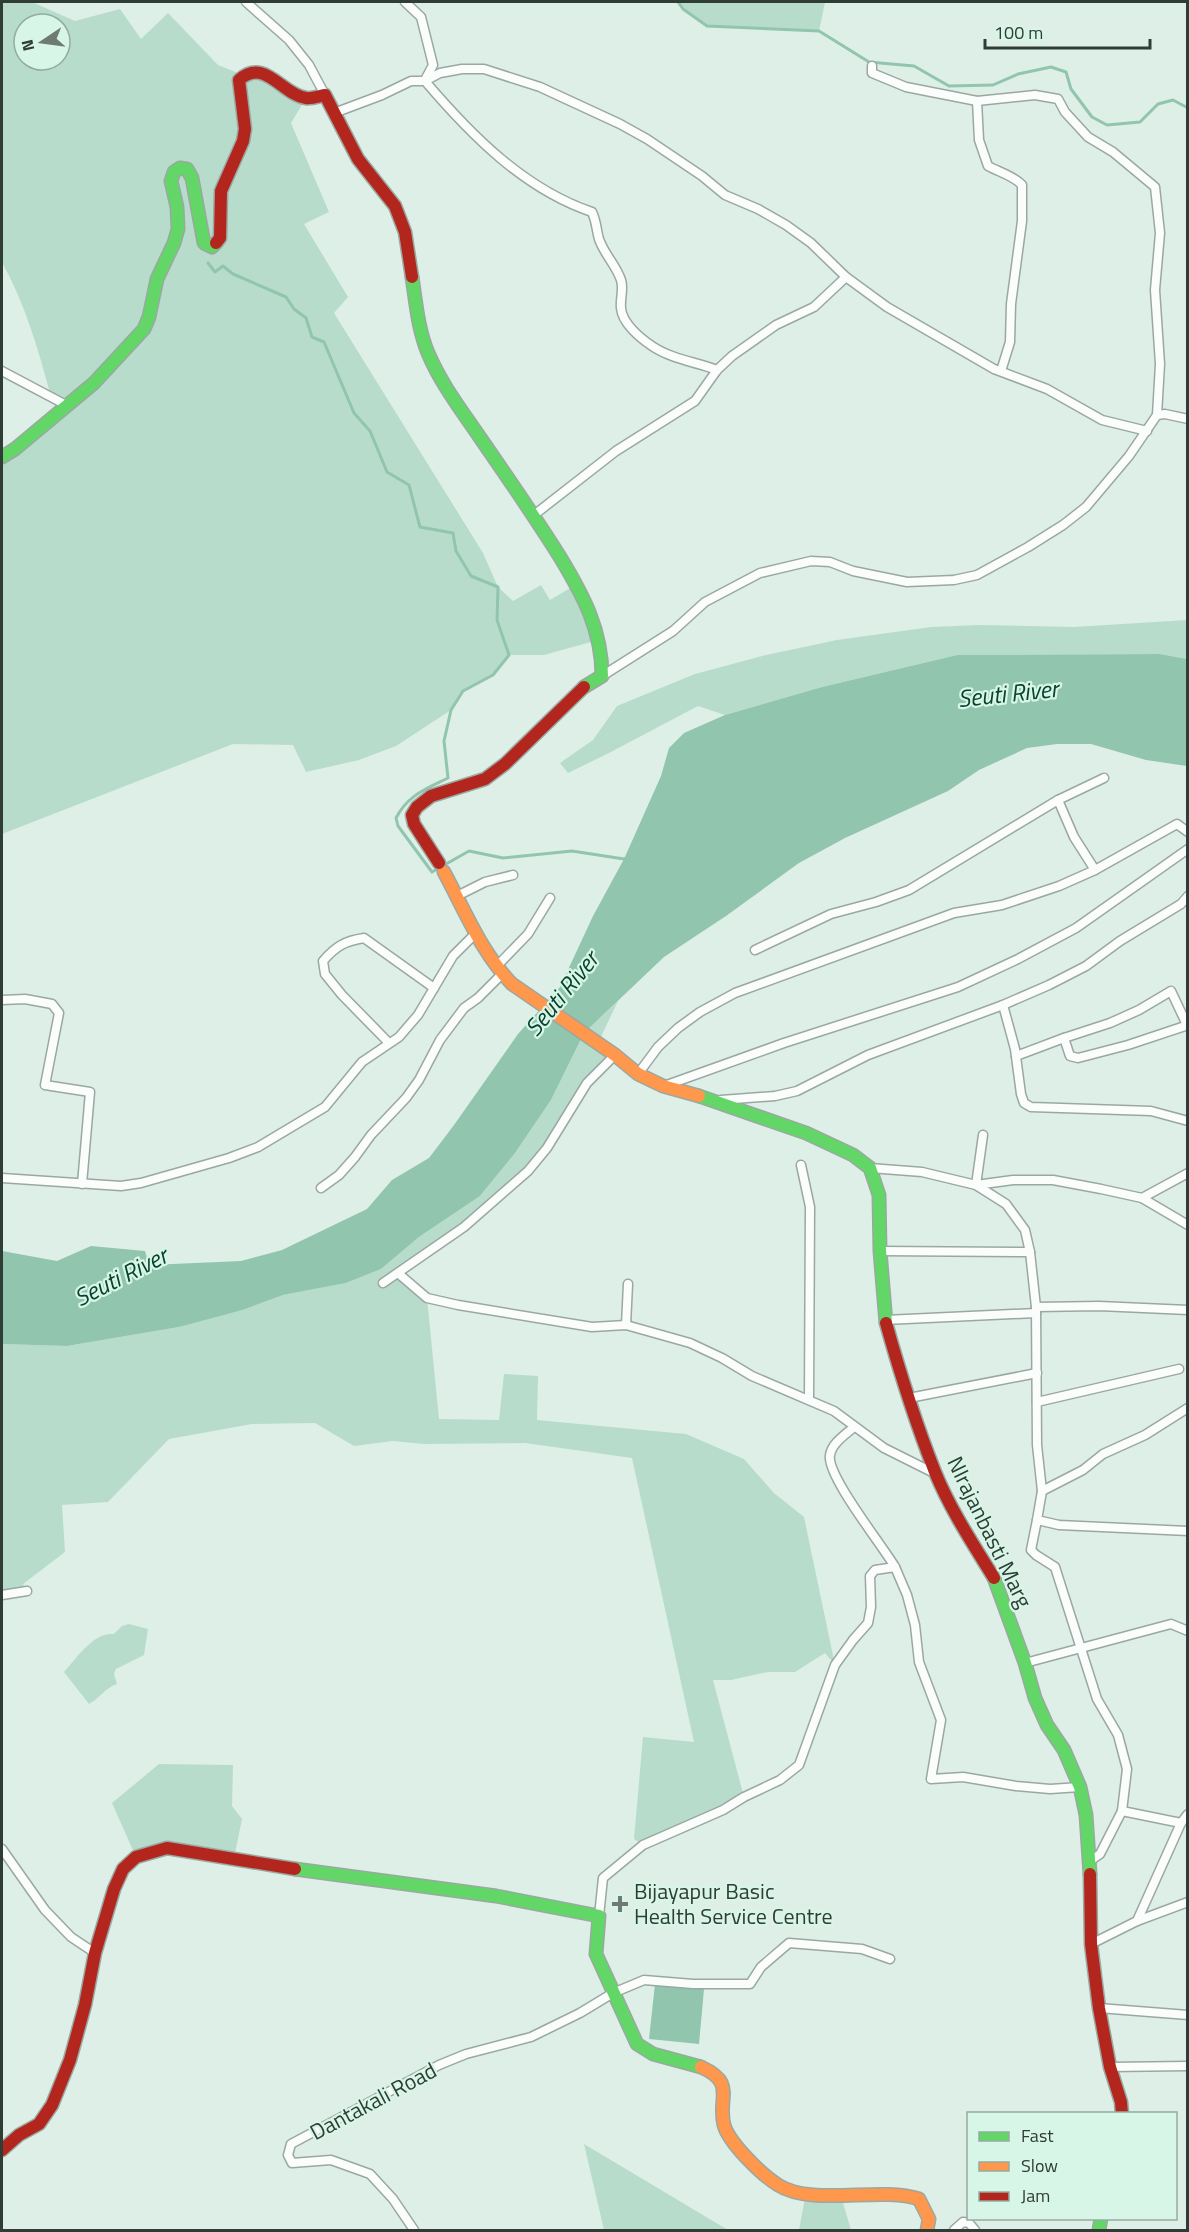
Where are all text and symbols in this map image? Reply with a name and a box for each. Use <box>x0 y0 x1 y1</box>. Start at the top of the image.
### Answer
north arrow <box>12 12 72 72</box>
scale bar <box>985 12 1150 50</box>
text: 100 m <box>994 19 1043 46</box>
text: N <box>14 37 40 53</box>
water label: Seuti River <box>956 669 1063 716</box>
water label: Seuti River <box>516 940 609 1044</box>
water label: Seuti River <box>68 1236 177 1315</box>
street label: NIrajanbasti Marg <box>939 1450 1041 1614</box>
place label: Bijayapur Basic Health Service Centre <box>634 1874 833 1933</box>
marker: Bijayapur Basic Health Service Centre <box>611 1895 629 1913</box>
street label: Dantakali Road <box>303 2053 443 2149</box>
legend <box>967 2112 1177 2220</box>
text: Fast <box>1021 2122 1054 2149</box>
text: Slow <box>1021 2152 1058 2179</box>
text: Jam <box>1021 2182 1050 2209</box>

